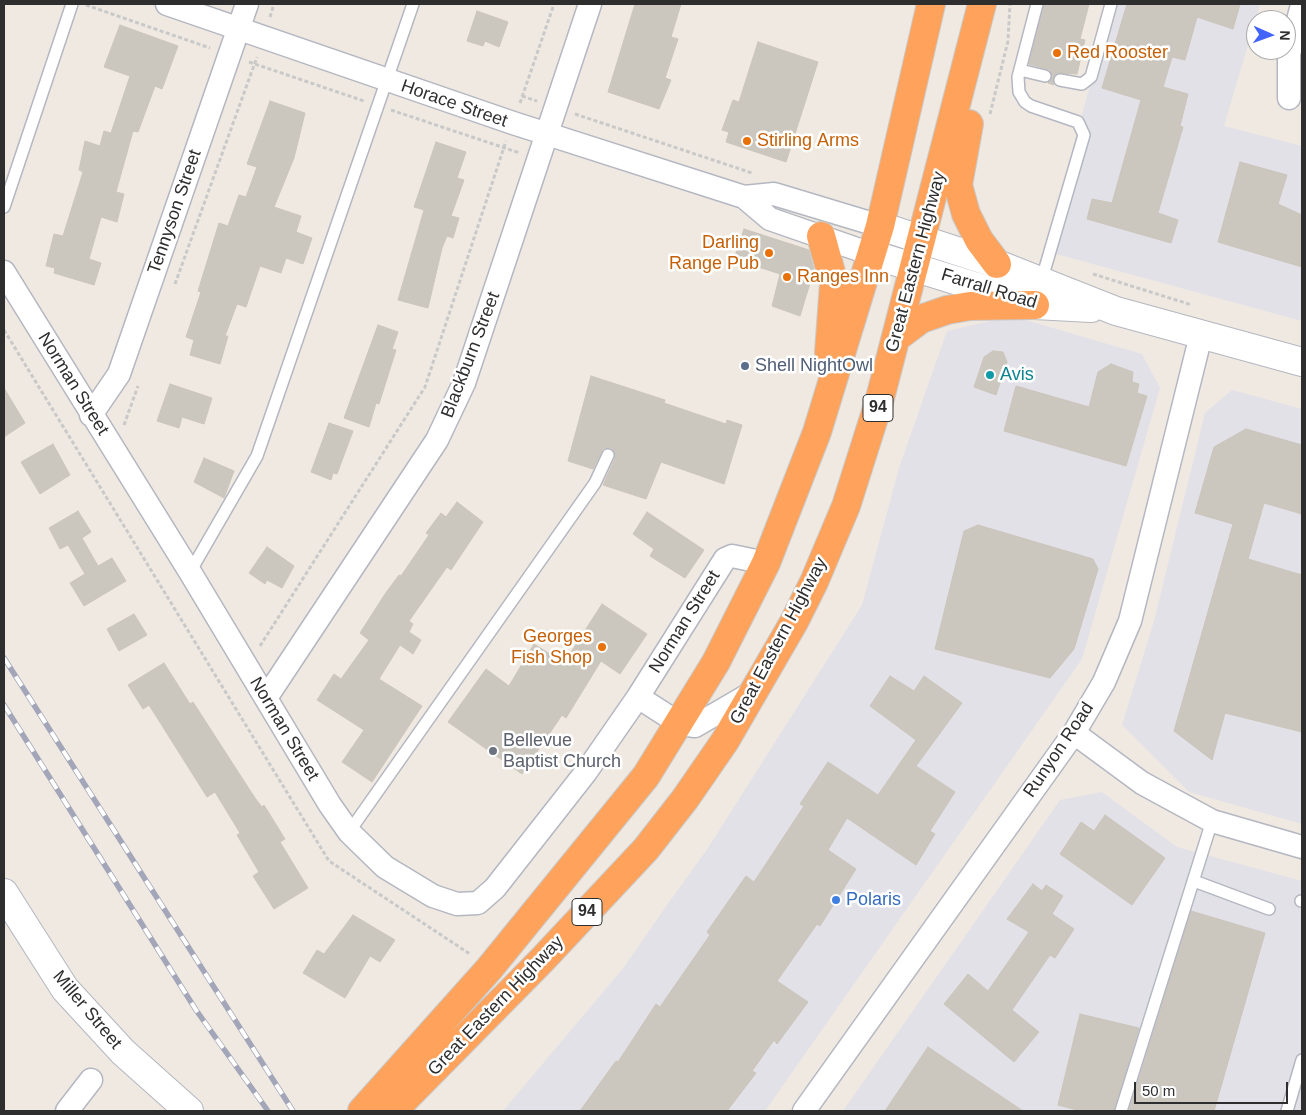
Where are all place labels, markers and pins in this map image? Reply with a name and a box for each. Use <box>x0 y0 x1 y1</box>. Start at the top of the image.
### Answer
place label: Red Rooster <box>1067 42 1168 64</box>
marker: Red Rooster <box>1051 47 1063 59</box>
place label: Stirling Arms <box>757 130 859 152</box>
marker: Stirling Arms <box>741 135 753 147</box>
place label: Darling Range Pub <box>669 232 759 274</box>
marker: Darling Range Pub <box>763 247 775 259</box>
place label: Ranges Inn <box>797 266 889 288</box>
marker: Ranges Inn <box>781 271 793 283</box>
place label: Shell NightOwl <box>755 355 873 377</box>
marker: Shell NightOwl <box>739 360 751 372</box>
place label: Avis <box>1000 364 1034 386</box>
marker: Avis <box>984 369 996 381</box>
place label: Georges Fish Shop <box>511 626 592 669</box>
marker: Georges Fish Shop <box>596 641 608 653</box>
place label: Bellevue Baptist Church <box>503 730 621 772</box>
marker: Bellevue Baptist Church <box>487 745 499 757</box>
place label: Polaris <box>846 889 901 911</box>
marker: Polaris <box>830 894 842 906</box>

